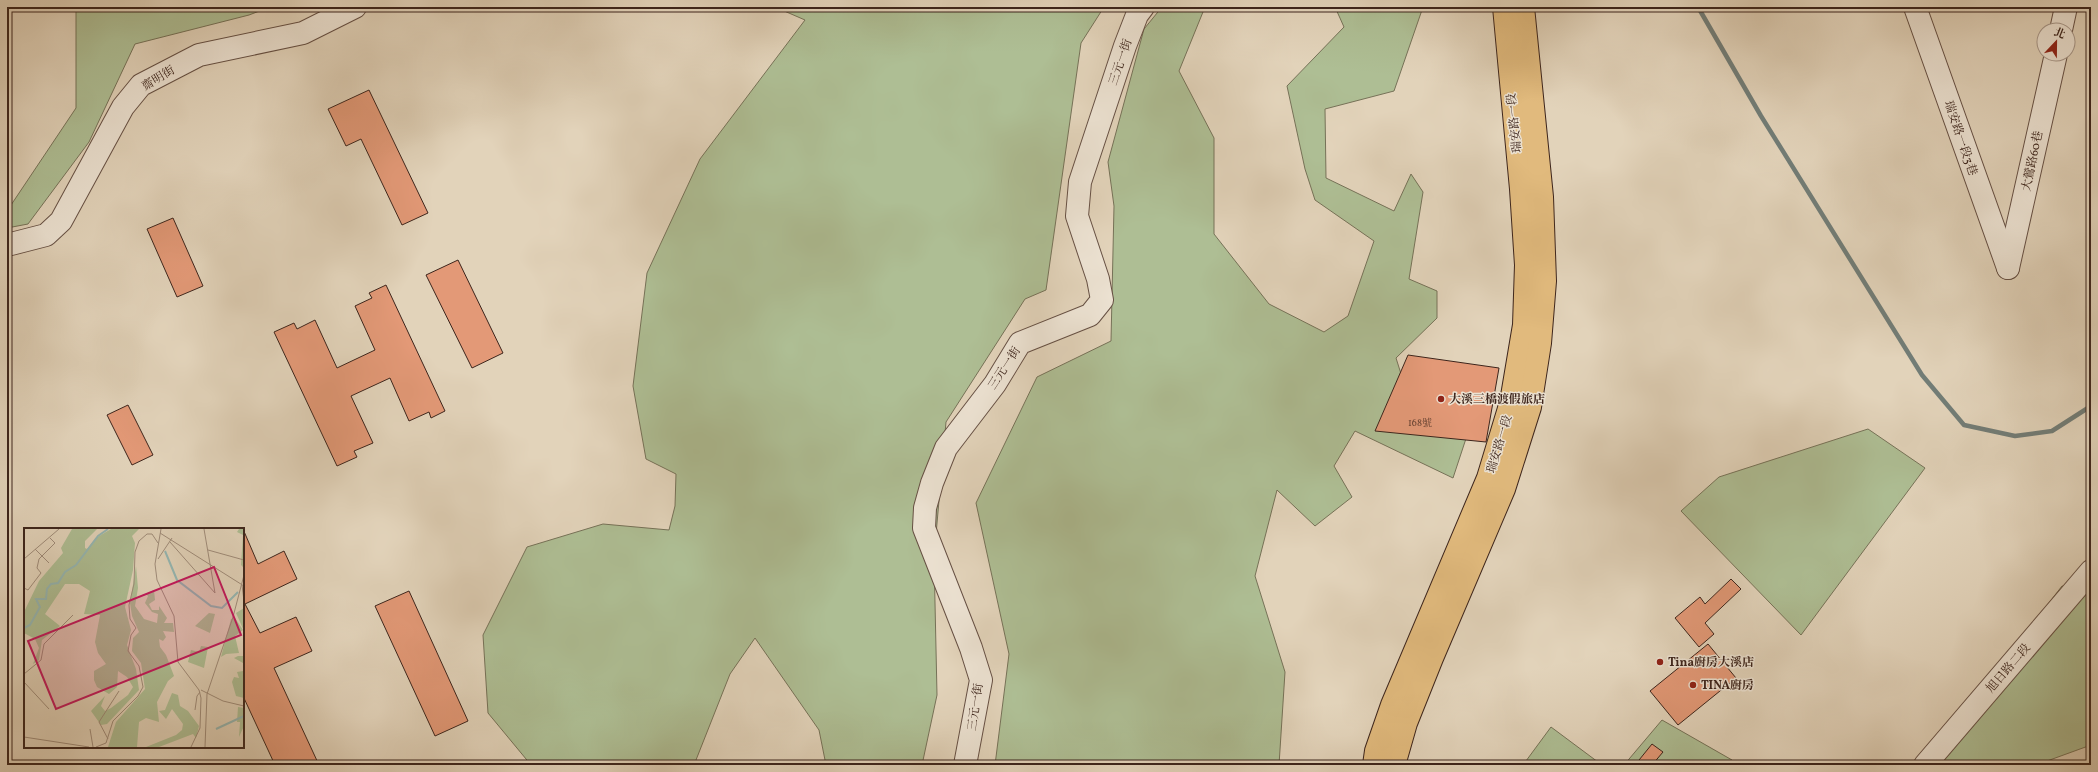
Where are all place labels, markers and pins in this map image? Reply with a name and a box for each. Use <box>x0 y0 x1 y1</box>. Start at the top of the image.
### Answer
place label: 大溪三橋渡假旅店 <box>1449 392 1545 408</box>
marker: 大溪三橋渡假旅店 <box>1436 394 1446 404</box>
place label: Tina廚房大溪店 <box>1668 655 1754 671</box>
marker: Tina廚房大溪店 <box>1655 657 1665 667</box>
place label: TINA廚房 <box>1701 678 1754 694</box>
marker: TINA廚房 <box>1688 680 1698 690</box>

